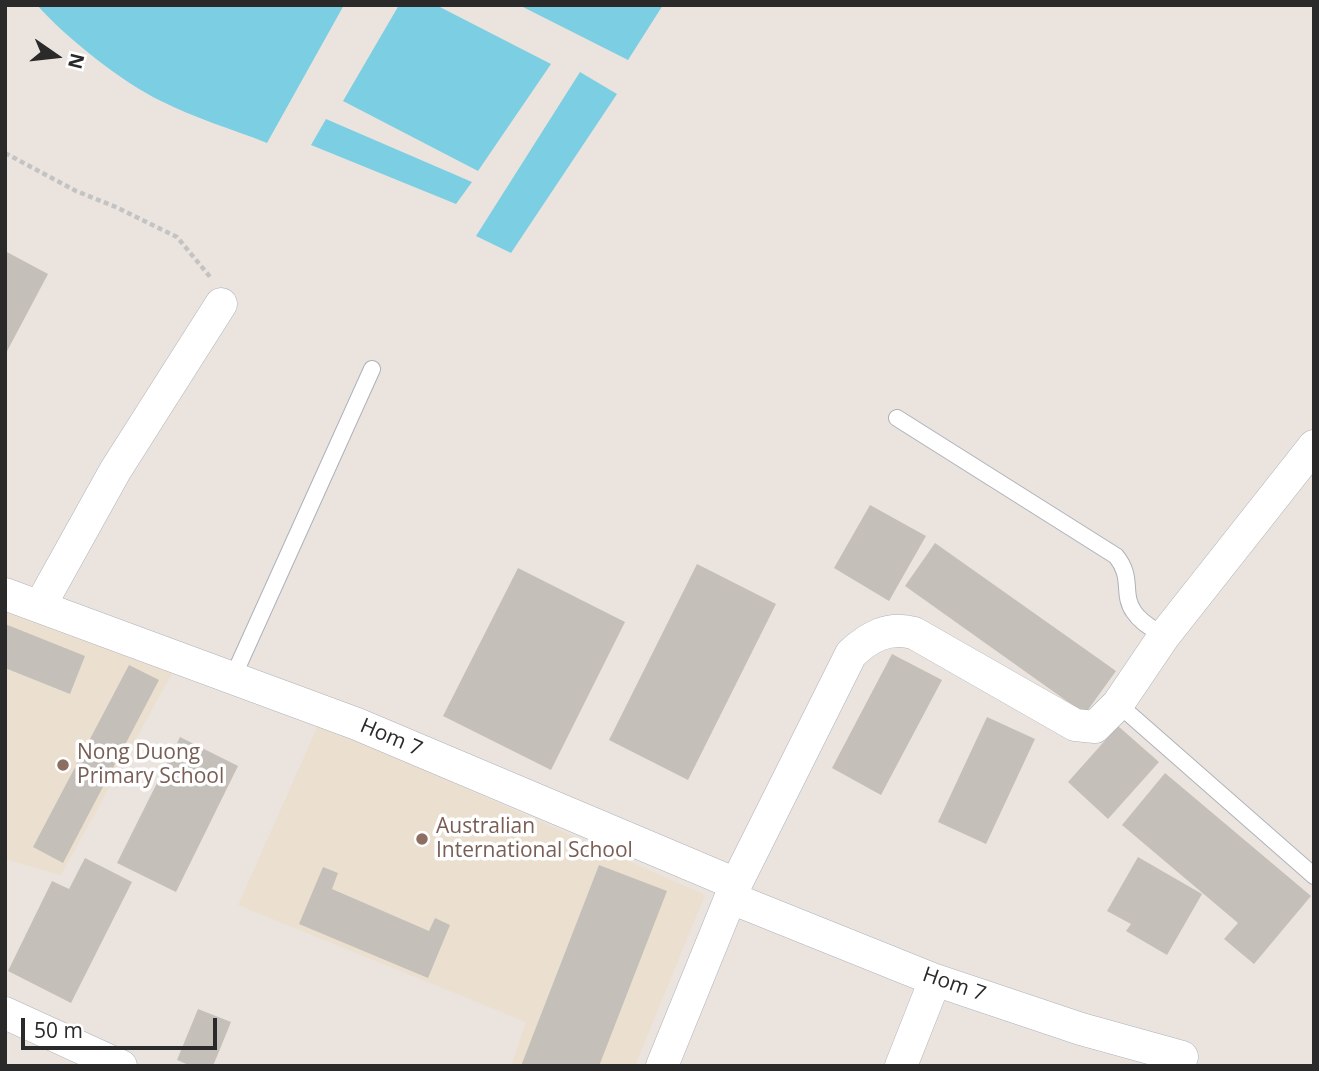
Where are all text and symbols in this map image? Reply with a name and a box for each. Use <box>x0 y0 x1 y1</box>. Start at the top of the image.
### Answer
north arrow <box>21 21 91 91</box>
text: N <box>62 50 91 72</box>
street label: Hom 7 <box>356 714 426 762</box>
place label: Nong Duong Primary School <box>77 740 224 790</box>
marker: Nong Duong Primary School <box>55 757 71 773</box>
place label: Australian International School <box>436 814 633 864</box>
marker: Australian International School <box>414 831 430 847</box>
street label: Hom 7 <box>919 963 989 1007</box>
scale bar <box>24 1004 220 1048</box>
text: 50 m <box>34 1016 83 1044</box>

